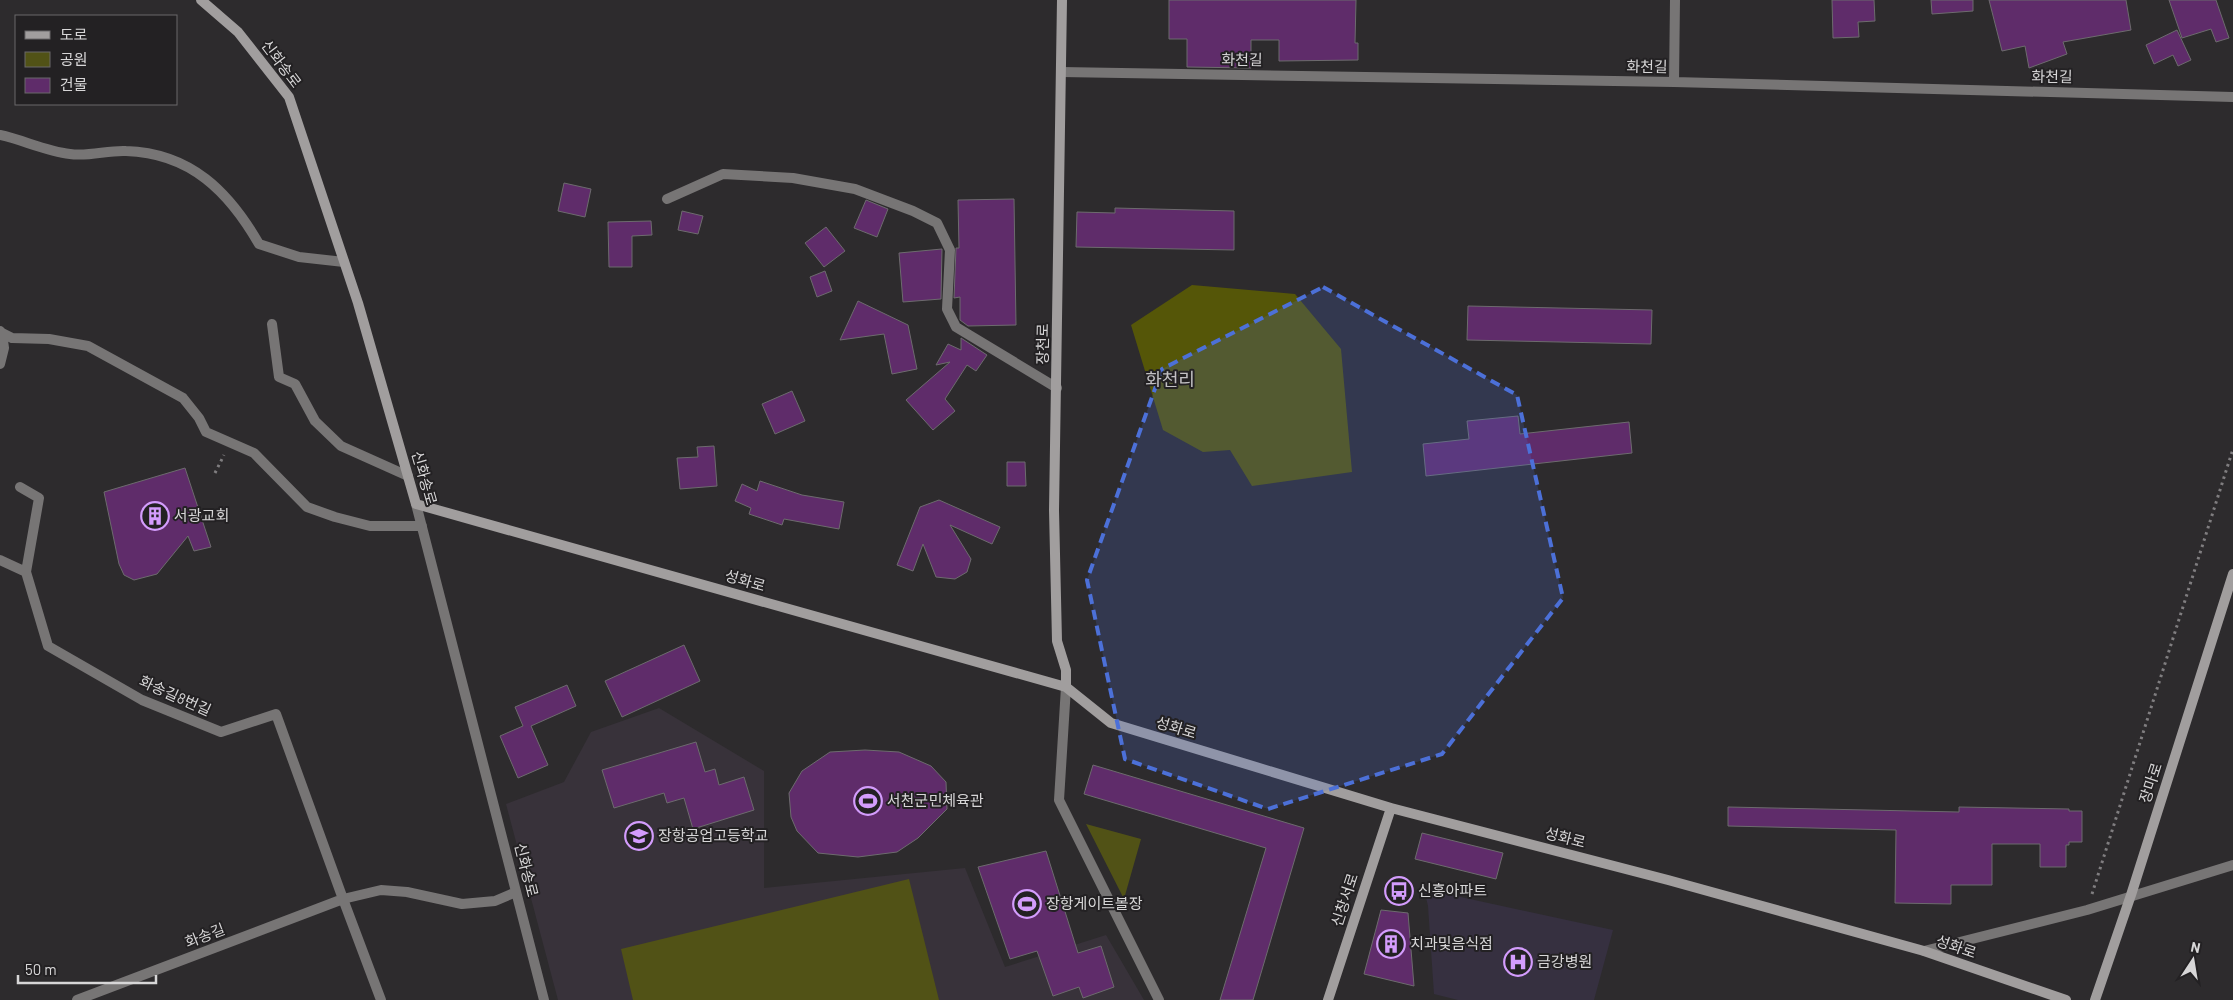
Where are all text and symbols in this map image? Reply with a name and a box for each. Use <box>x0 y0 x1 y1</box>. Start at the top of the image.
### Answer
legend <box>15 15 178 105</box>
text: 도로 <box>60 25 88 43</box>
street label: 신화송로 <box>258 36 306 91</box>
text: 공원 <box>60 50 88 68</box>
street label: 화천길 <box>1221 50 1263 68</box>
street label: 화천길 <box>1626 57 1668 75</box>
street label: 화천길 <box>2031 67 2073 85</box>
text: 건물 <box>60 75 88 93</box>
street label: 장천로 <box>1033 323 1051 365</box>
district label: 화천리 <box>1145 368 1195 390</box>
street label: 신화송로 <box>409 449 441 507</box>
building icon: 서광교회 <box>140 501 170 531</box>
place label: 서광교회 <box>174 506 229 524</box>
street label: 성화로 <box>723 566 768 594</box>
street label: 화송길8번길 <box>137 671 214 719</box>
street label: 성화로 <box>1154 712 1199 742</box>
street label: 장마로 <box>2135 760 2165 805</box>
sports icon: 서천군민체육관 <box>853 786 883 816</box>
place label: 서천군민체육관 <box>887 791 984 809</box>
school or university icon: 장항공업고등학교 <box>624 821 654 851</box>
street label: 성화로 <box>1543 823 1588 851</box>
place label: 장항공업고등학교 <box>658 826 768 844</box>
street label: 신화송로 <box>512 841 542 899</box>
street label: 신창서로 <box>1327 871 1361 929</box>
bus stop icon: 신흥아파트 <box>1384 876 1414 906</box>
place label: 신흥아파트 <box>1418 881 1487 899</box>
sports icon: 장항게이트볼장 <box>1012 889 1042 919</box>
place label: 장항게이트볼장 <box>1046 894 1143 912</box>
street label: 화송길 <box>182 919 227 951</box>
building icon: 치과및음식점 <box>1376 929 1406 959</box>
street label: 성화로 <box>1934 931 1979 961</box>
place label: 치과및음식점 <box>1410 934 1493 952</box>
north arrow <box>2168 935 2218 985</box>
text: N <box>2189 938 2202 956</box>
hospital icon: 금강병원 <box>1503 947 1533 977</box>
scale bar <box>18 952 155 984</box>
place label: 금강병원 <box>1537 952 1592 970</box>
text: 50 m <box>25 960 57 978</box>

